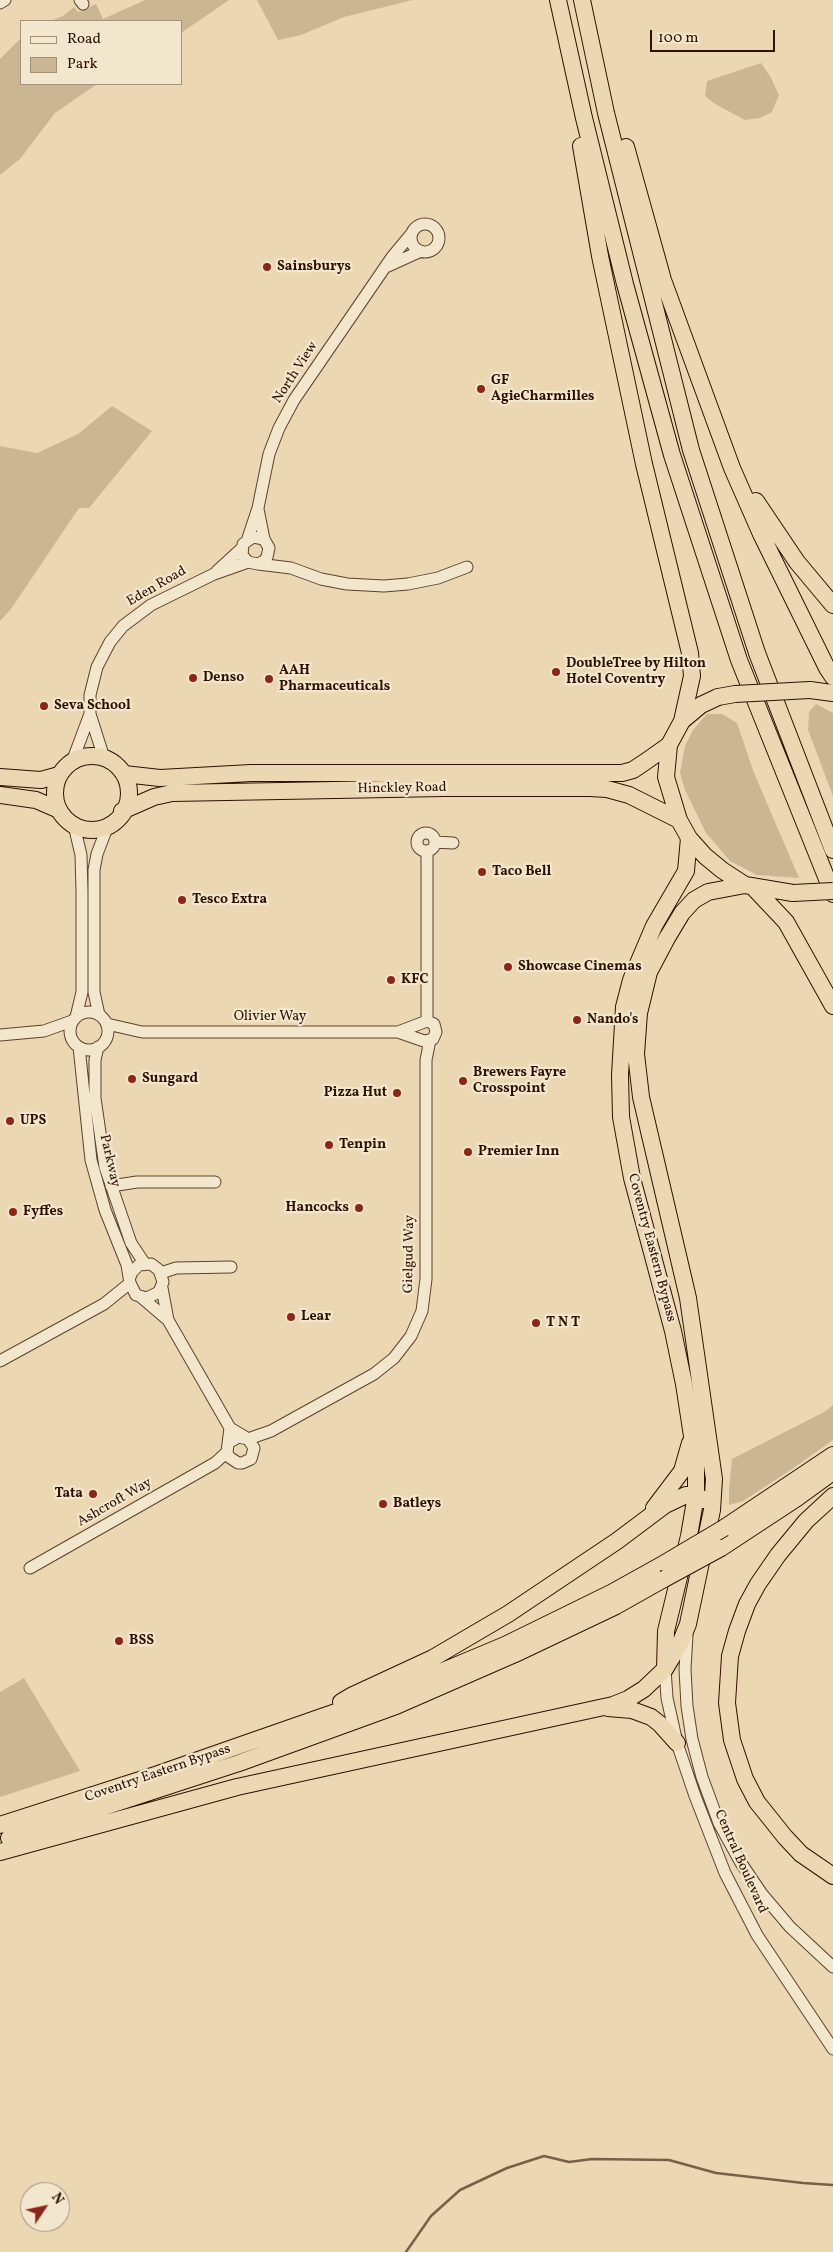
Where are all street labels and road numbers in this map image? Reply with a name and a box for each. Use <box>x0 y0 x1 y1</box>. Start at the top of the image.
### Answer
street label: North View <box>270 339 322 407</box>
street label: Eden Road <box>124 563 190 611</box>
street label: Hinckley Road <box>357 780 447 798</box>
street label: Olivier Way <box>234 1009 306 1025</box>
street label: Parkway <box>95 1133 123 1189</box>
street label: Coventry Eastern Bypass <box>623 1172 679 1324</box>
street label: Gielgud Way <box>401 1215 419 1293</box>
street label: Ashcroft Way <box>75 1475 155 1531</box>
street label: Coventry Eastern Bypass <box>83 1741 233 1807</box>
street label: Central Boulevard <box>710 1808 770 1916</box>

